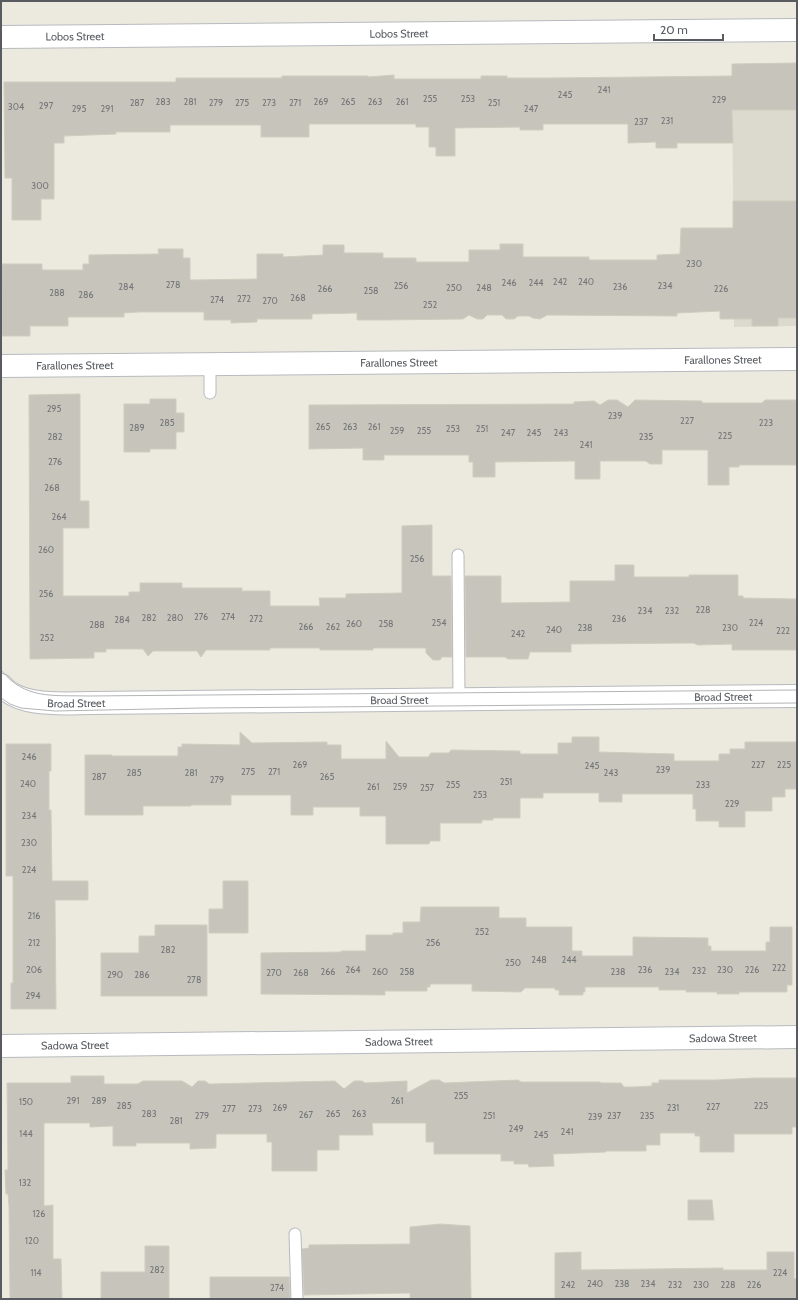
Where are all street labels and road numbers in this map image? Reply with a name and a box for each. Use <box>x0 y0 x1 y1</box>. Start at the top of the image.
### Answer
street label: Lobos Street <box>369 26 429 41</box>
street label: Lobos Street <box>45 29 105 44</box>
street label: Farallones Street <box>684 352 762 367</box>
street label: Farallones Street <box>360 355 438 370</box>
street label: Farallones Street <box>36 358 114 373</box>
street label: Broad Street <box>694 689 753 704</box>
street label: Broad Street <box>370 693 429 707</box>
street label: Broad Street <box>47 696 106 710</box>
street label: Sadowa Street <box>689 1030 757 1045</box>
street label: Sadowa Street <box>365 1034 433 1049</box>
street label: Sadowa Street <box>41 1038 109 1053</box>

